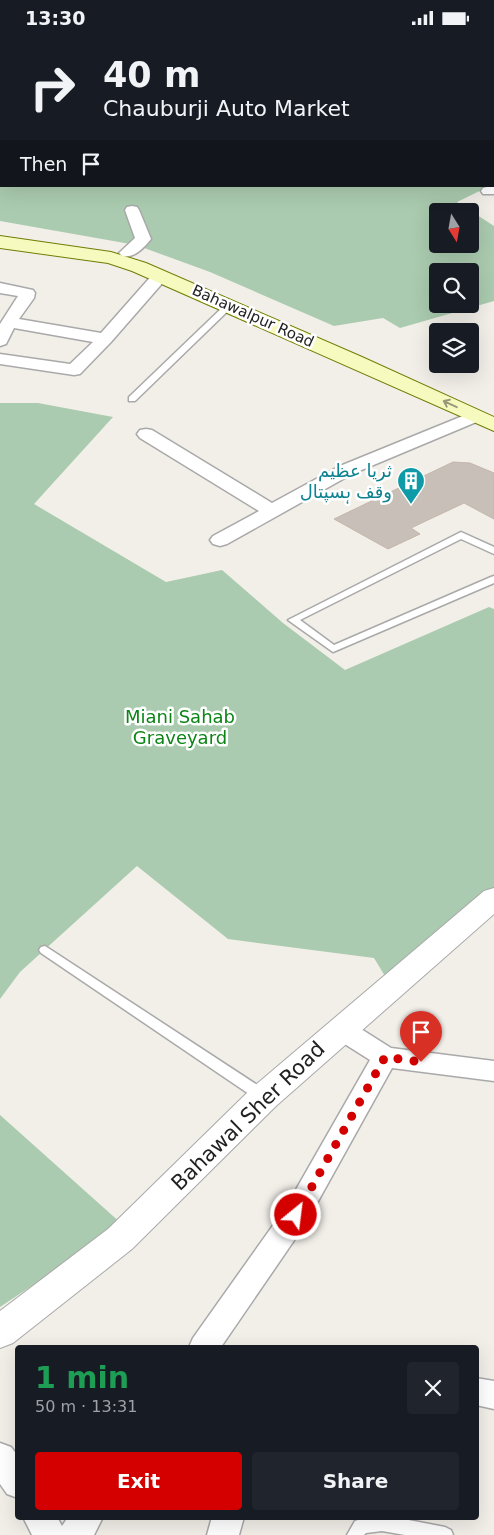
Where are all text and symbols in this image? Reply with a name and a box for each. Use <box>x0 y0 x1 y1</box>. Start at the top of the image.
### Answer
text: 13:30 <box>25 7 85 29</box>
icon: right <box>20 55 85 120</box>
text: 40 m <box>103 55 200 95</box>
text: Chauburji Auto Market <box>103 96 350 121</box>
icon: arrive <box>77 150 105 178</box>
text: Then <box>20 153 67 175</box>
north arrow <box>429 203 479 253</box>
map controls <box>429 203 479 373</box>
button: search <box>429 263 479 313</box>
street label: Bahawalpur Road <box>189 281 317 351</box>
button: layers <box>429 323 479 373</box>
one-way arrow <box>443 399 458 409</box>
place label: ثریا عظیم وقف ہسپتال <box>300 460 392 504</box>
building icon: ثریا عظیم وقف ہسپتال <box>396 466 426 505</box>
park label: Miani Sahab Graveyard <box>125 706 235 748</box>
pin <box>400 1011 442 1062</box>
icon: arrive <box>407 1018 435 1046</box>
street label: Bahawal Sher Road <box>166 1037 330 1195</box>
position arrow <box>269 1188 321 1240</box>
text: 1 min <box>35 1360 129 1395</box>
button: close <box>407 1362 459 1414</box>
text: 50 m · 13:31 <box>35 1397 137 1416</box>
button: Exit <box>35 1452 242 1510</box>
button: Share <box>252 1452 459 1510</box>

